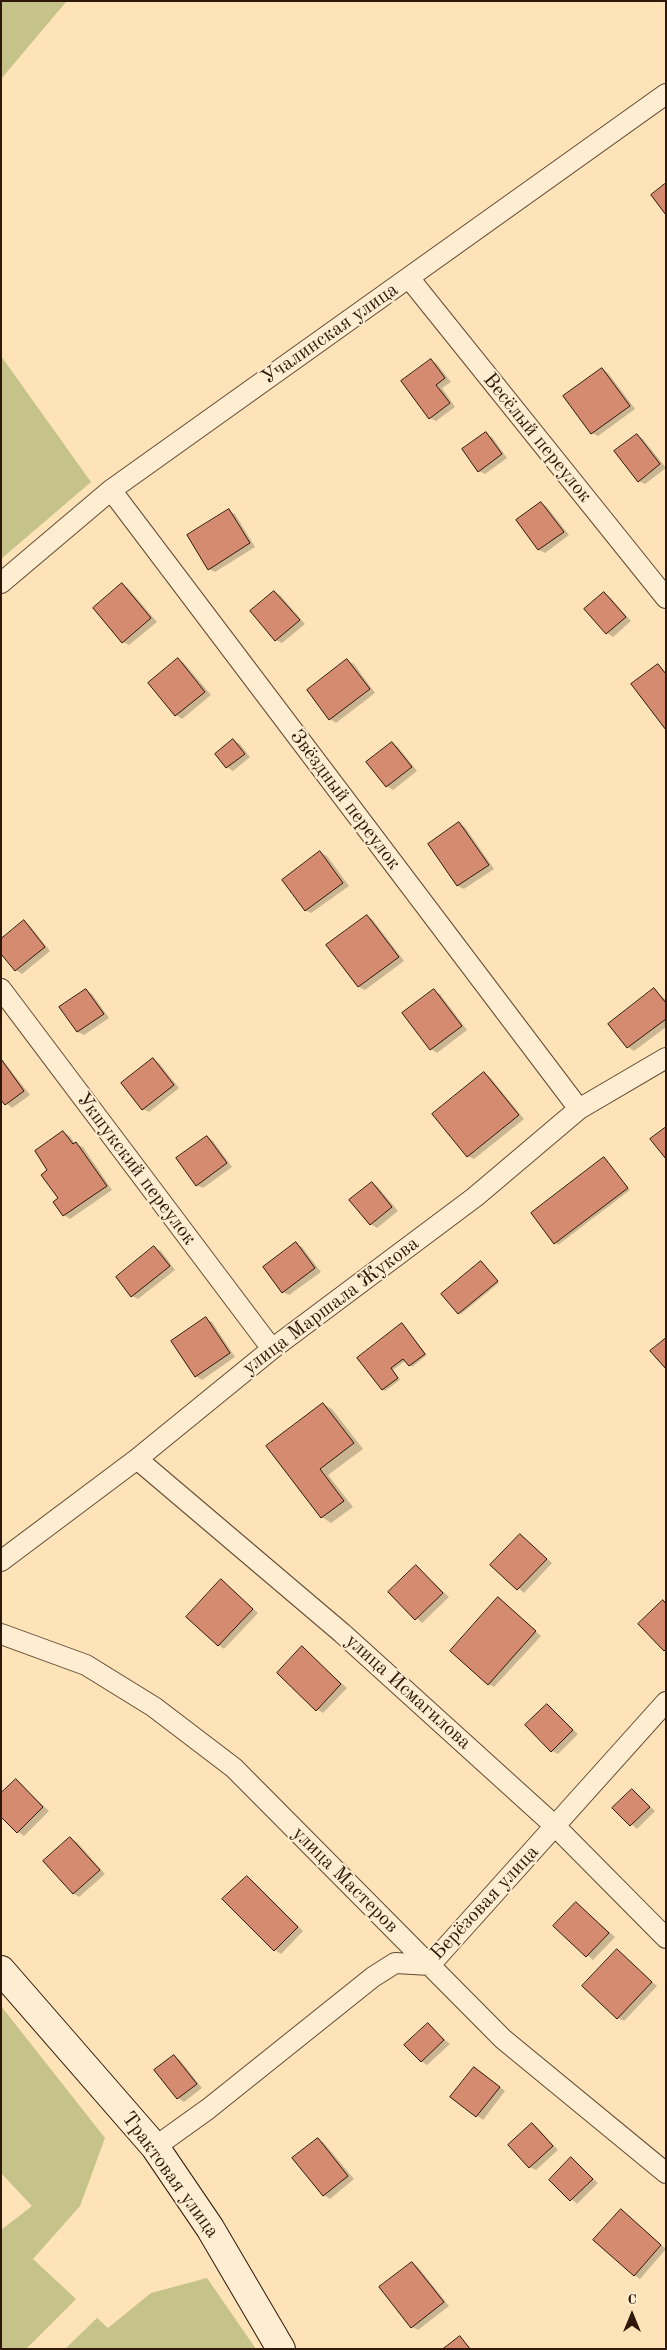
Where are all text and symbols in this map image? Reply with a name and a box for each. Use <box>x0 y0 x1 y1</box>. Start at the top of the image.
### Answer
street label: Учалинская улица <box>257 278 403 390</box>
street label: Весёлый переулок <box>477 368 597 508</box>
street label: Звёздный переулок <box>284 725 406 875</box>
street label: Укшукский переулок <box>71 1088 201 1250</box>
street label: улица Маршала Жукова <box>238 1232 424 1380</box>
street label: улица Исмагилова <box>340 1629 476 1755</box>
street label: улица Мастеров <box>287 1822 403 1938</box>
street label: Берёзовая улица <box>426 1841 544 1965</box>
street label: Трактовая улица <box>116 2107 224 2243</box>
north arrow <box>607 2290 657 2340</box>
text: С <box>627 2293 637 2307</box>

